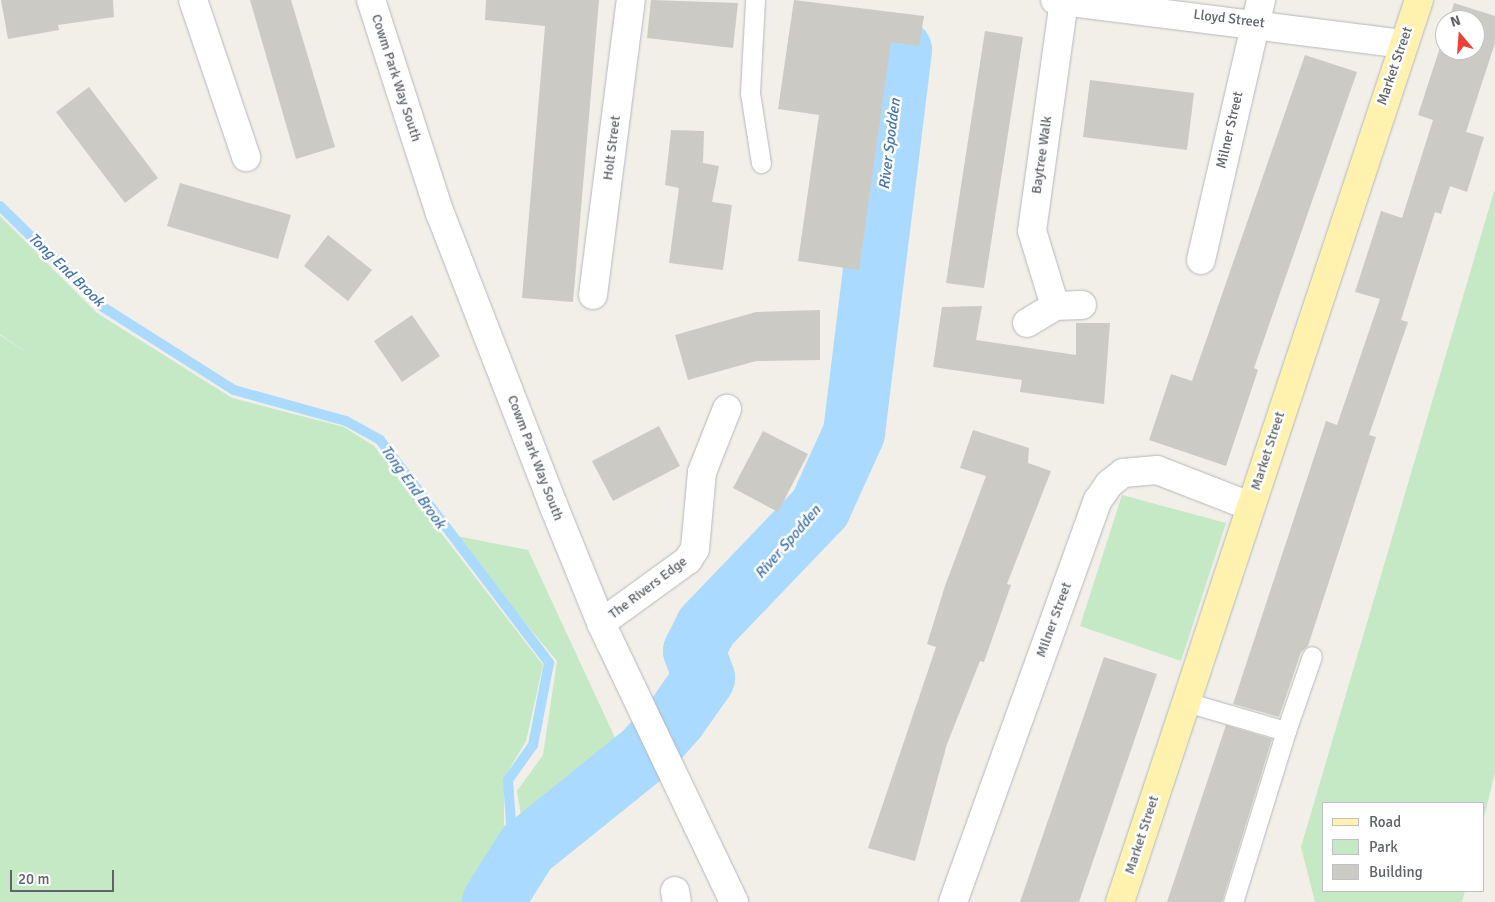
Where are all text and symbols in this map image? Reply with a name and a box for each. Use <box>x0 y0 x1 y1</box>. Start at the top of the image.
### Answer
street label: Lloyd Street <box>1192 6 1266 32</box>
north arrow <box>1435 10 1485 60</box>
street label: Cowm Park Way South <box>367 12 425 144</box>
text: N <box>1448 12 1463 31</box>
street label: Market Street <box>1374 25 1416 107</box>
street label: Milner Street <box>1213 90 1247 170</box>
water label: River Spodden <box>875 97 905 191</box>
street label: Holt Street <box>600 115 624 181</box>
street label: Baytree Walk <box>1028 115 1056 195</box>
water label: Tong End Brook <box>24 229 108 311</box>
street label: Cowm Park Way South <box>503 393 567 523</box>
street label: Market Street <box>1247 410 1289 492</box>
water label: Tong End Brook <box>377 442 449 532</box>
water label: River Spodden <box>751 502 825 582</box>
street label: The Rivers Edge <box>605 553 691 623</box>
street label: Milner Street <box>1033 580 1075 660</box>
street label: Market Street <box>1121 794 1163 876</box>
legend <box>1322 802 1485 892</box>
text: Road <box>1369 813 1401 831</box>
text: Park <box>1369 838 1398 856</box>
scale bar <box>12 860 116 892</box>
text: Building <box>1369 863 1423 881</box>
text: 20 m <box>18 870 49 888</box>

